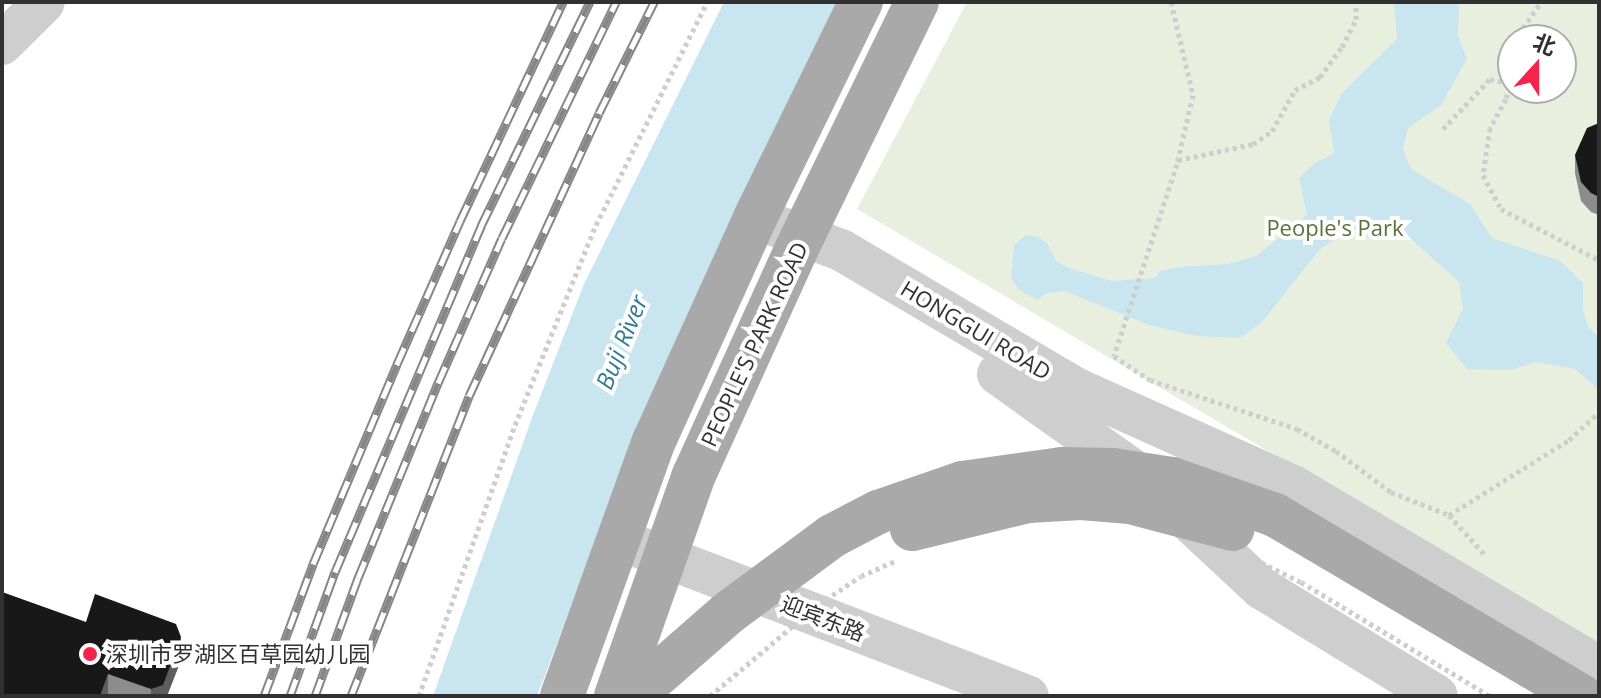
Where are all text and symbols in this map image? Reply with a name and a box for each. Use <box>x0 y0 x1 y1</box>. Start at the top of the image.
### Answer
north arrow <box>1497 24 1577 104</box>
text: 北 <box>1529 26 1561 61</box>
park label: People's Park <box>1266 215 1404 241</box>
street label: PEOPLE'S PARK ROAD <box>695 238 813 450</box>
street label: HONGGUI ROAD <box>896 275 1056 385</box>
water label: Buji River <box>589 291 653 393</box>
street label: 迎宾东路 <box>777 590 869 646</box>
place label: 深圳市罗湖区百草园幼儿园 <box>106 641 370 667</box>
marker: 深圳市罗湖区百草园幼儿园 <box>81 645 99 663</box>

